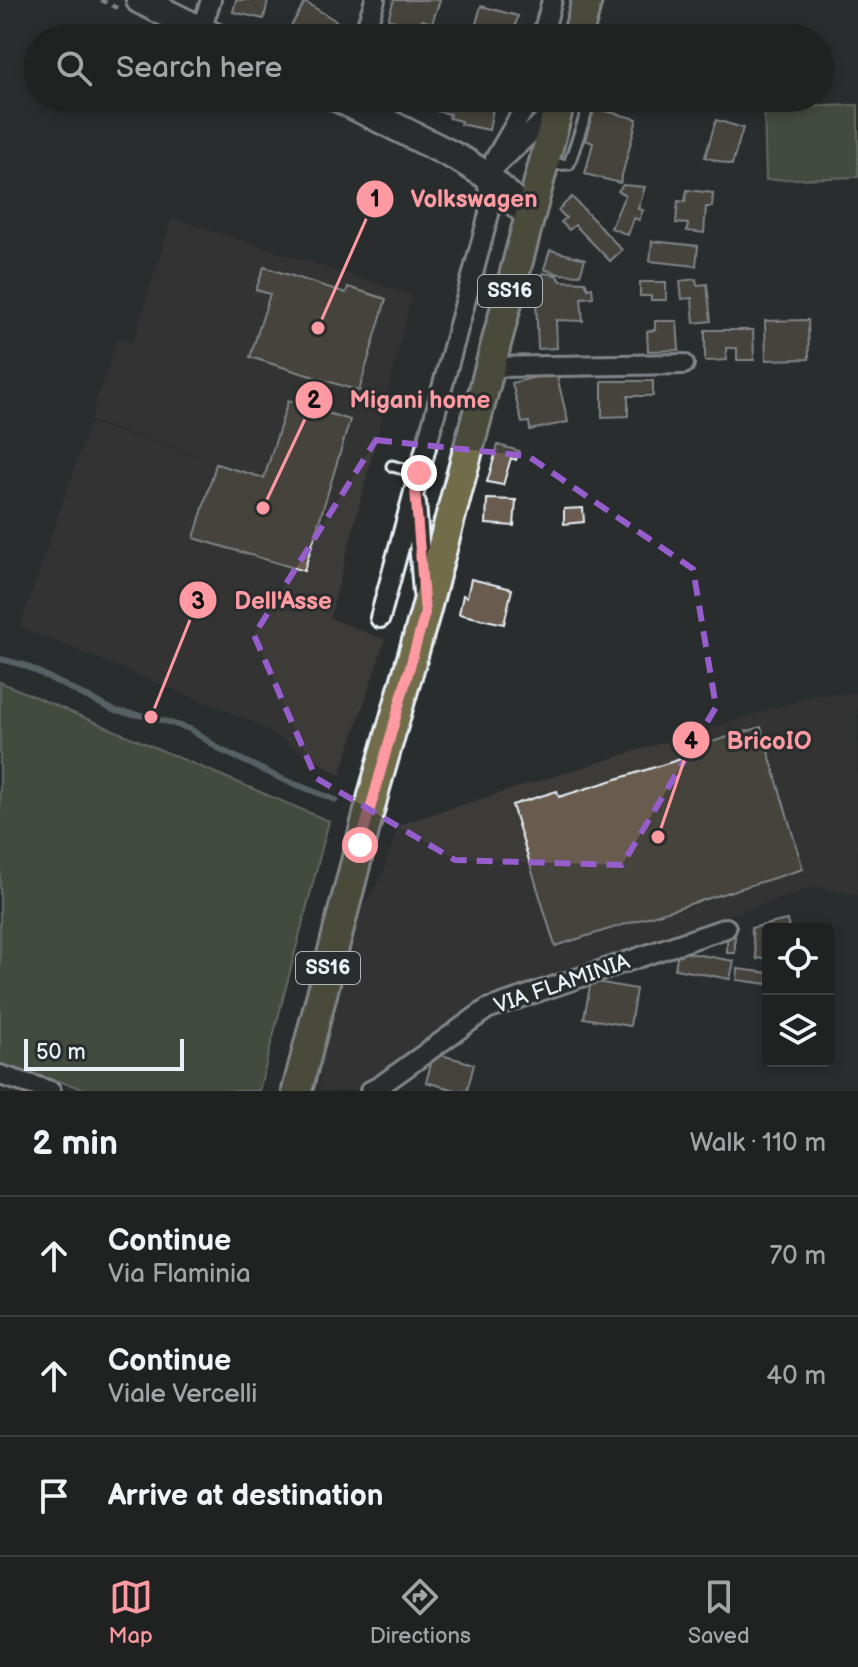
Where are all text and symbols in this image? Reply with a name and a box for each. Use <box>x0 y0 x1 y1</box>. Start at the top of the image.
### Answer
search box <box>24 24 834 112</box>
icon: search <box>52 46 96 90</box>
text: Search here <box>116 50 282 86</box>
callout: Volkswagen <box>355 175 554 223</box>
text: 1 <box>370 185 380 214</box>
text: Volkswagen <box>410 185 538 214</box>
road number: SS16 <box>478 275 542 307</box>
callout: Migani home <box>294 376 507 424</box>
text: 2 <box>307 386 322 415</box>
text: Migani home <box>350 386 491 415</box>
route end <box>401 455 437 491</box>
callout: Dell'Asse <box>178 576 348 624</box>
text: 3 <box>191 587 205 616</box>
text: Dell'Asse <box>234 587 332 616</box>
callout: BricoIO <box>671 716 828 764</box>
text: 4 <box>684 727 698 756</box>
text: BricoIO <box>727 727 811 756</box>
route start <box>342 827 378 863</box>
map controls <box>762 923 834 1067</box>
button: locate <box>762 923 834 995</box>
street label: VIA FLAMINIA <box>491 948 634 1020</box>
road number: SS16 <box>296 952 360 984</box>
button: layers <box>762 995 834 1067</box>
scale bar <box>24 1035 184 1071</box>
text: 50 m <box>36 1039 86 1066</box>
text: 2 min <box>32 1123 118 1164</box>
text: Walk · 110 m <box>690 1128 826 1159</box>
text: Continue <box>108 1223 231 1259</box>
icon: ahead <box>32 1234 76 1278</box>
text: 70 m <box>769 1241 826 1272</box>
text: Via Flaminia <box>108 1259 251 1290</box>
text: Continue <box>108 1343 231 1379</box>
icon: ahead <box>32 1354 76 1398</box>
text: 40 m <box>766 1361 826 1392</box>
text: Viale Vercelli <box>108 1379 257 1410</box>
icon: arrive <box>32 1474 76 1518</box>
text: Arrive at destination <box>108 1478 384 1514</box>
tab: Map <box>108 1575 153 1650</box>
tab: Directions <box>370 1575 471 1650</box>
tab: Saved <box>688 1575 750 1650</box>

